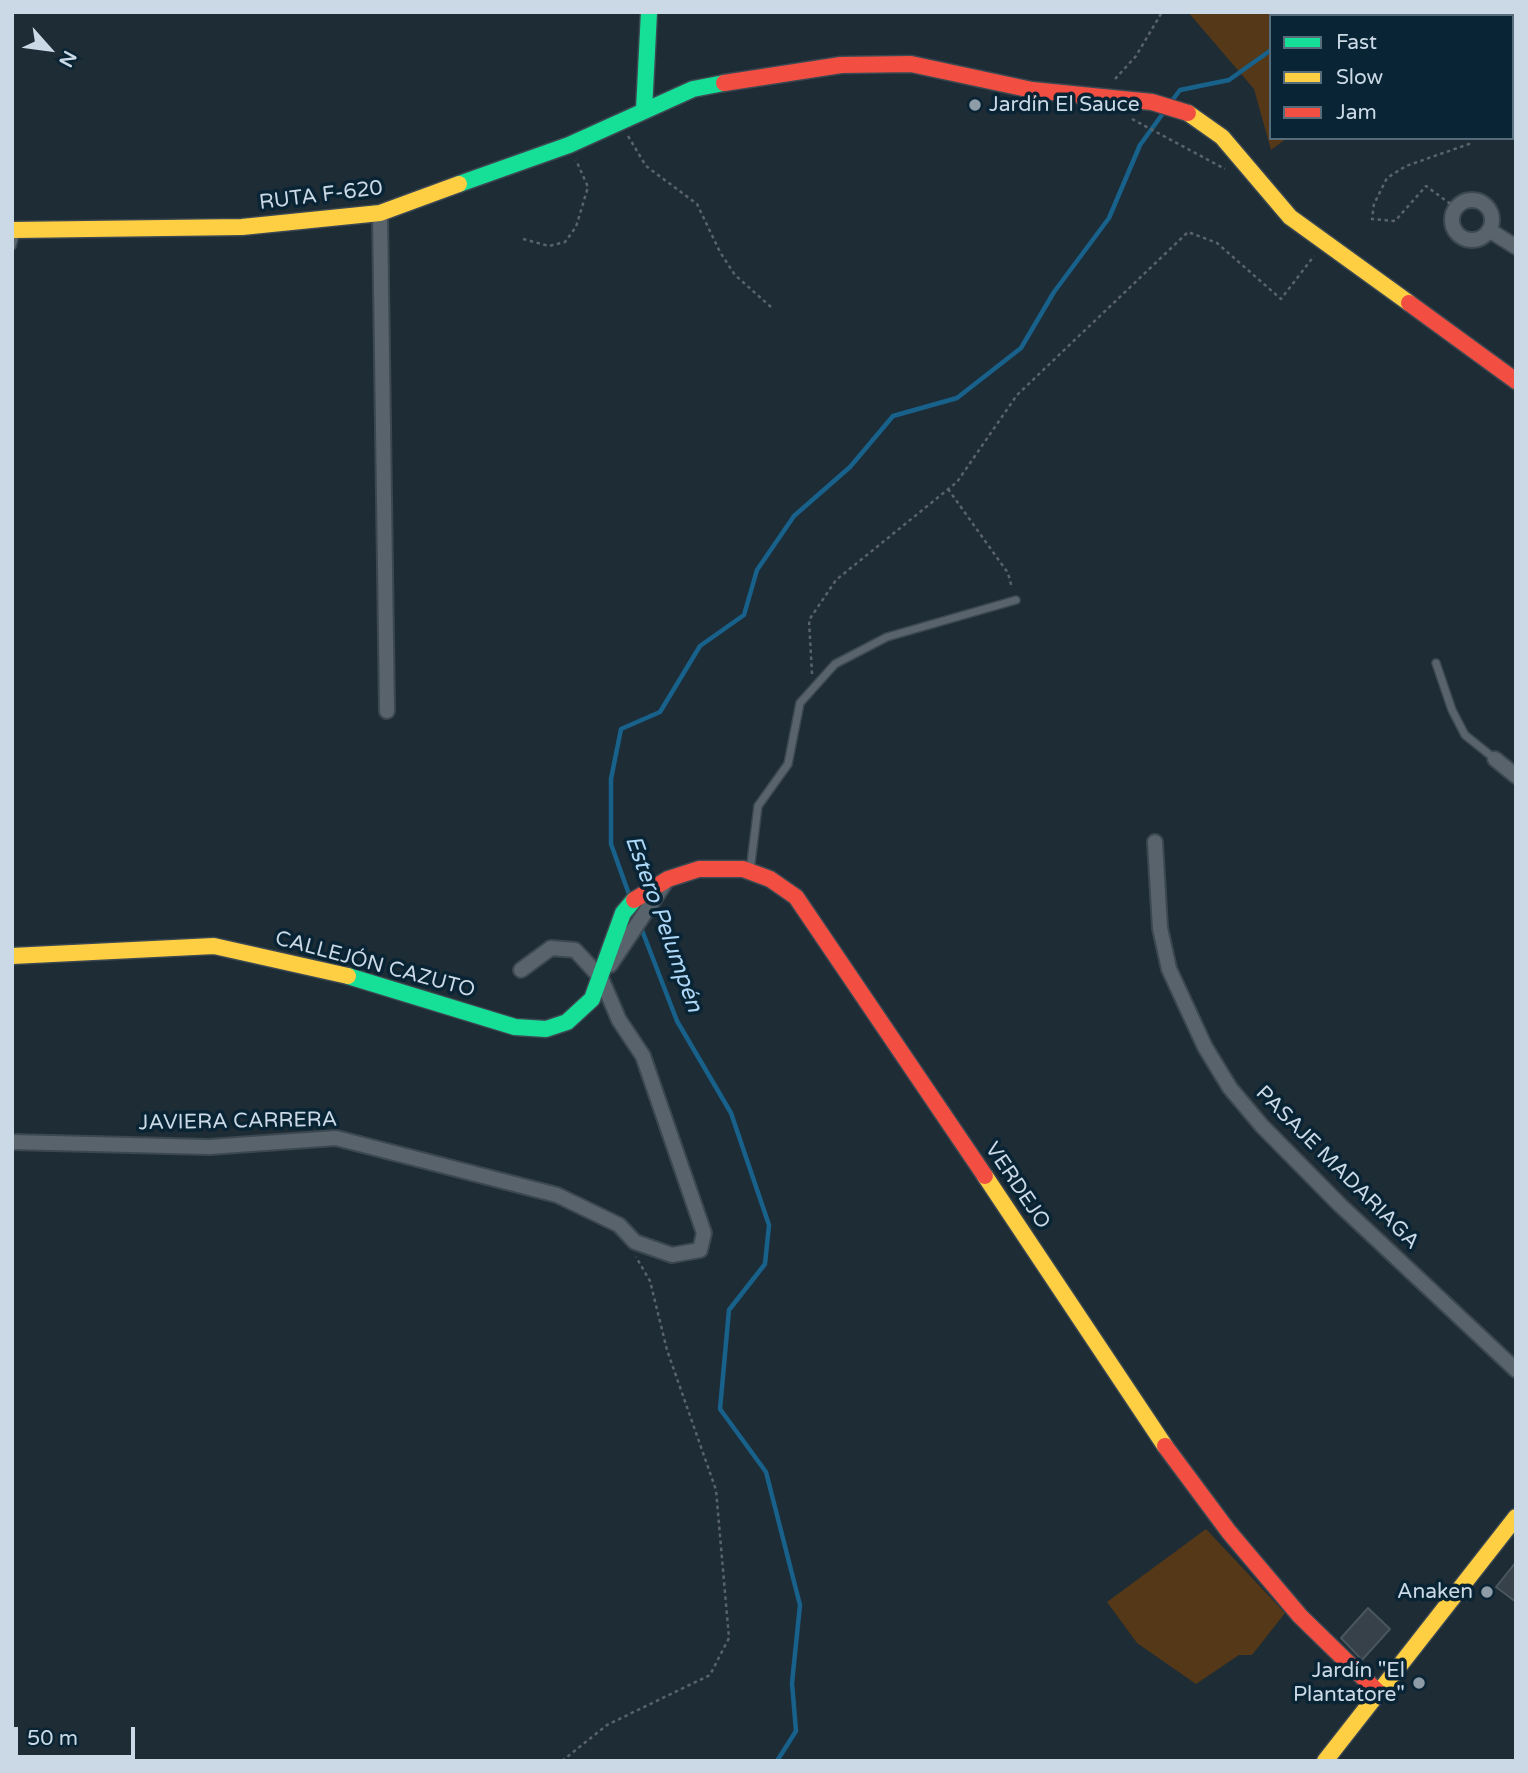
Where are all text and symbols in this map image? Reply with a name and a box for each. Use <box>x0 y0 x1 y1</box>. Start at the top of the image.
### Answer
north arrow <box>14 14 84 84</box>
legend <box>1269 14 1514 140</box>
text: Fast <box>1336 30 1377 55</box>
text: N <box>54 47 81 71</box>
text: Slow <box>1336 65 1383 90</box>
place label: Jardín El Sauce <box>989 92 1140 118</box>
marker: Jardín El Sauce <box>967 97 983 113</box>
text: Jam <box>1336 100 1377 125</box>
street label: RUTA F-620 <box>258 176 384 216</box>
water label: Estero Pelumpén <box>618 832 708 1016</box>
street label: CALLEJÓN CAZUTO <box>272 926 478 1004</box>
street label: PASAJE MADARIAGA <box>1250 1081 1424 1255</box>
street label: JAVIERA CARRERA <box>138 1108 338 1136</box>
street label: VERDEJO <box>979 1138 1055 1234</box>
place label: Anaken <box>1397 1579 1473 1605</box>
marker: Anaken <box>1479 1584 1495 1600</box>
place label: Jardín "El Plantatore" <box>1293 1658 1405 1708</box>
marker: Jardín "El Plantatore" <box>1411 1675 1427 1691</box>
scale bar <box>18 1714 138 1758</box>
text: 50 m <box>27 1726 78 1751</box>

